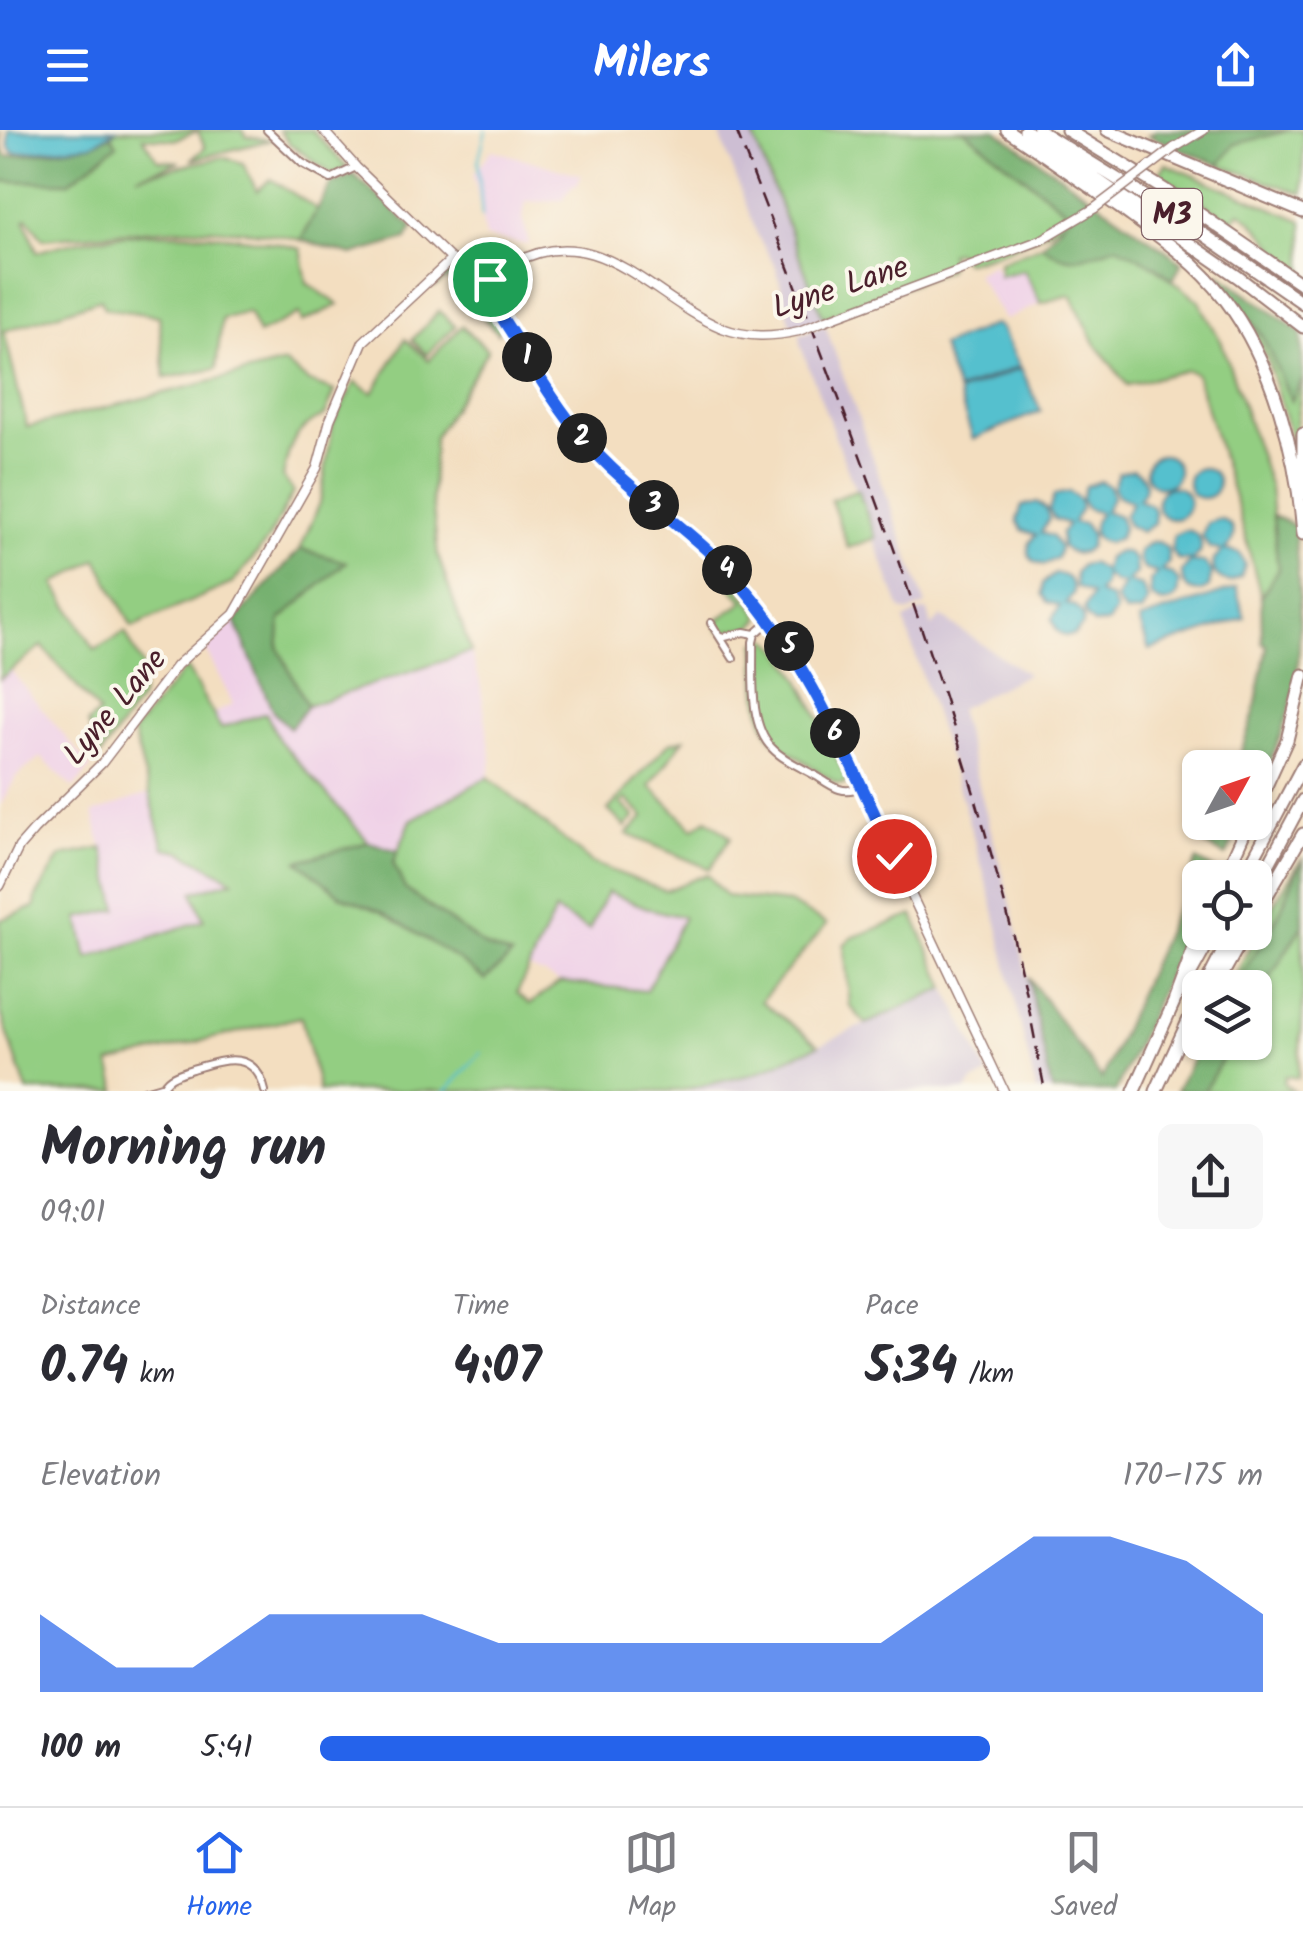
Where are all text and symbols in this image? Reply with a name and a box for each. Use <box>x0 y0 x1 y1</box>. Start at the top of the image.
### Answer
text: Milers <box>593 29 710 101</box>
icon: menu <box>40 38 95 93</box>
icon: share <box>1208 38 1263 93</box>
road number: M3 <box>1142 189 1202 239</box>
pin <box>448 237 533 322</box>
street label: Lyne Lane <box>766 242 916 334</box>
icon: arrive <box>463 252 518 307</box>
pin: 1 <box>502 332 552 382</box>
text: 1 <box>523 334 531 379</box>
pin: 2 <box>557 413 607 463</box>
text: 2 <box>574 415 590 460</box>
pin: 3 <box>629 480 679 530</box>
text: 3 <box>646 482 662 527</box>
pin: 4 <box>702 545 752 595</box>
text: 4 <box>719 547 735 592</box>
pin: 5 <box>764 621 814 671</box>
text: 5 <box>782 623 796 668</box>
street label: Lyne Lane <box>51 637 181 778</box>
pin: 6 <box>810 708 860 758</box>
text: 6 <box>827 710 843 755</box>
north arrow <box>1182 750 1272 840</box>
map controls <box>1182 750 1272 1060</box>
pin <box>852 814 937 899</box>
icon: check <box>867 829 922 884</box>
button: locate <box>1182 860 1272 950</box>
button: layers <box>1182 970 1272 1060</box>
text: Morning run <box>40 1107 327 1194</box>
button: share <box>1158 1124 1263 1229</box>
text: 09:01 <box>40 1188 106 1239</box>
text: Distance <box>40 1284 141 1329</box>
text: Time <box>453 1284 509 1329</box>
text: Pace <box>865 1284 919 1329</box>
text: 0.74 <box>40 1329 128 1409</box>
text: 4:07 <box>453 1329 541 1409</box>
text: 5:34 <box>865 1329 958 1409</box>
text: km <box>128 1352 175 1397</box>
text: /km <box>958 1352 1014 1397</box>
text: Elevation <box>40 1451 161 1502</box>
text: 170–175 m <box>1122 1451 1263 1502</box>
text: 100 m <box>40 1723 121 1774</box>
text: 5:41 <box>200 1723 253 1774</box>
tab: Home <box>186 1825 252 1930</box>
tab: Map <box>624 1825 679 1930</box>
tab: Saved <box>1051 1825 1117 1930</box>

